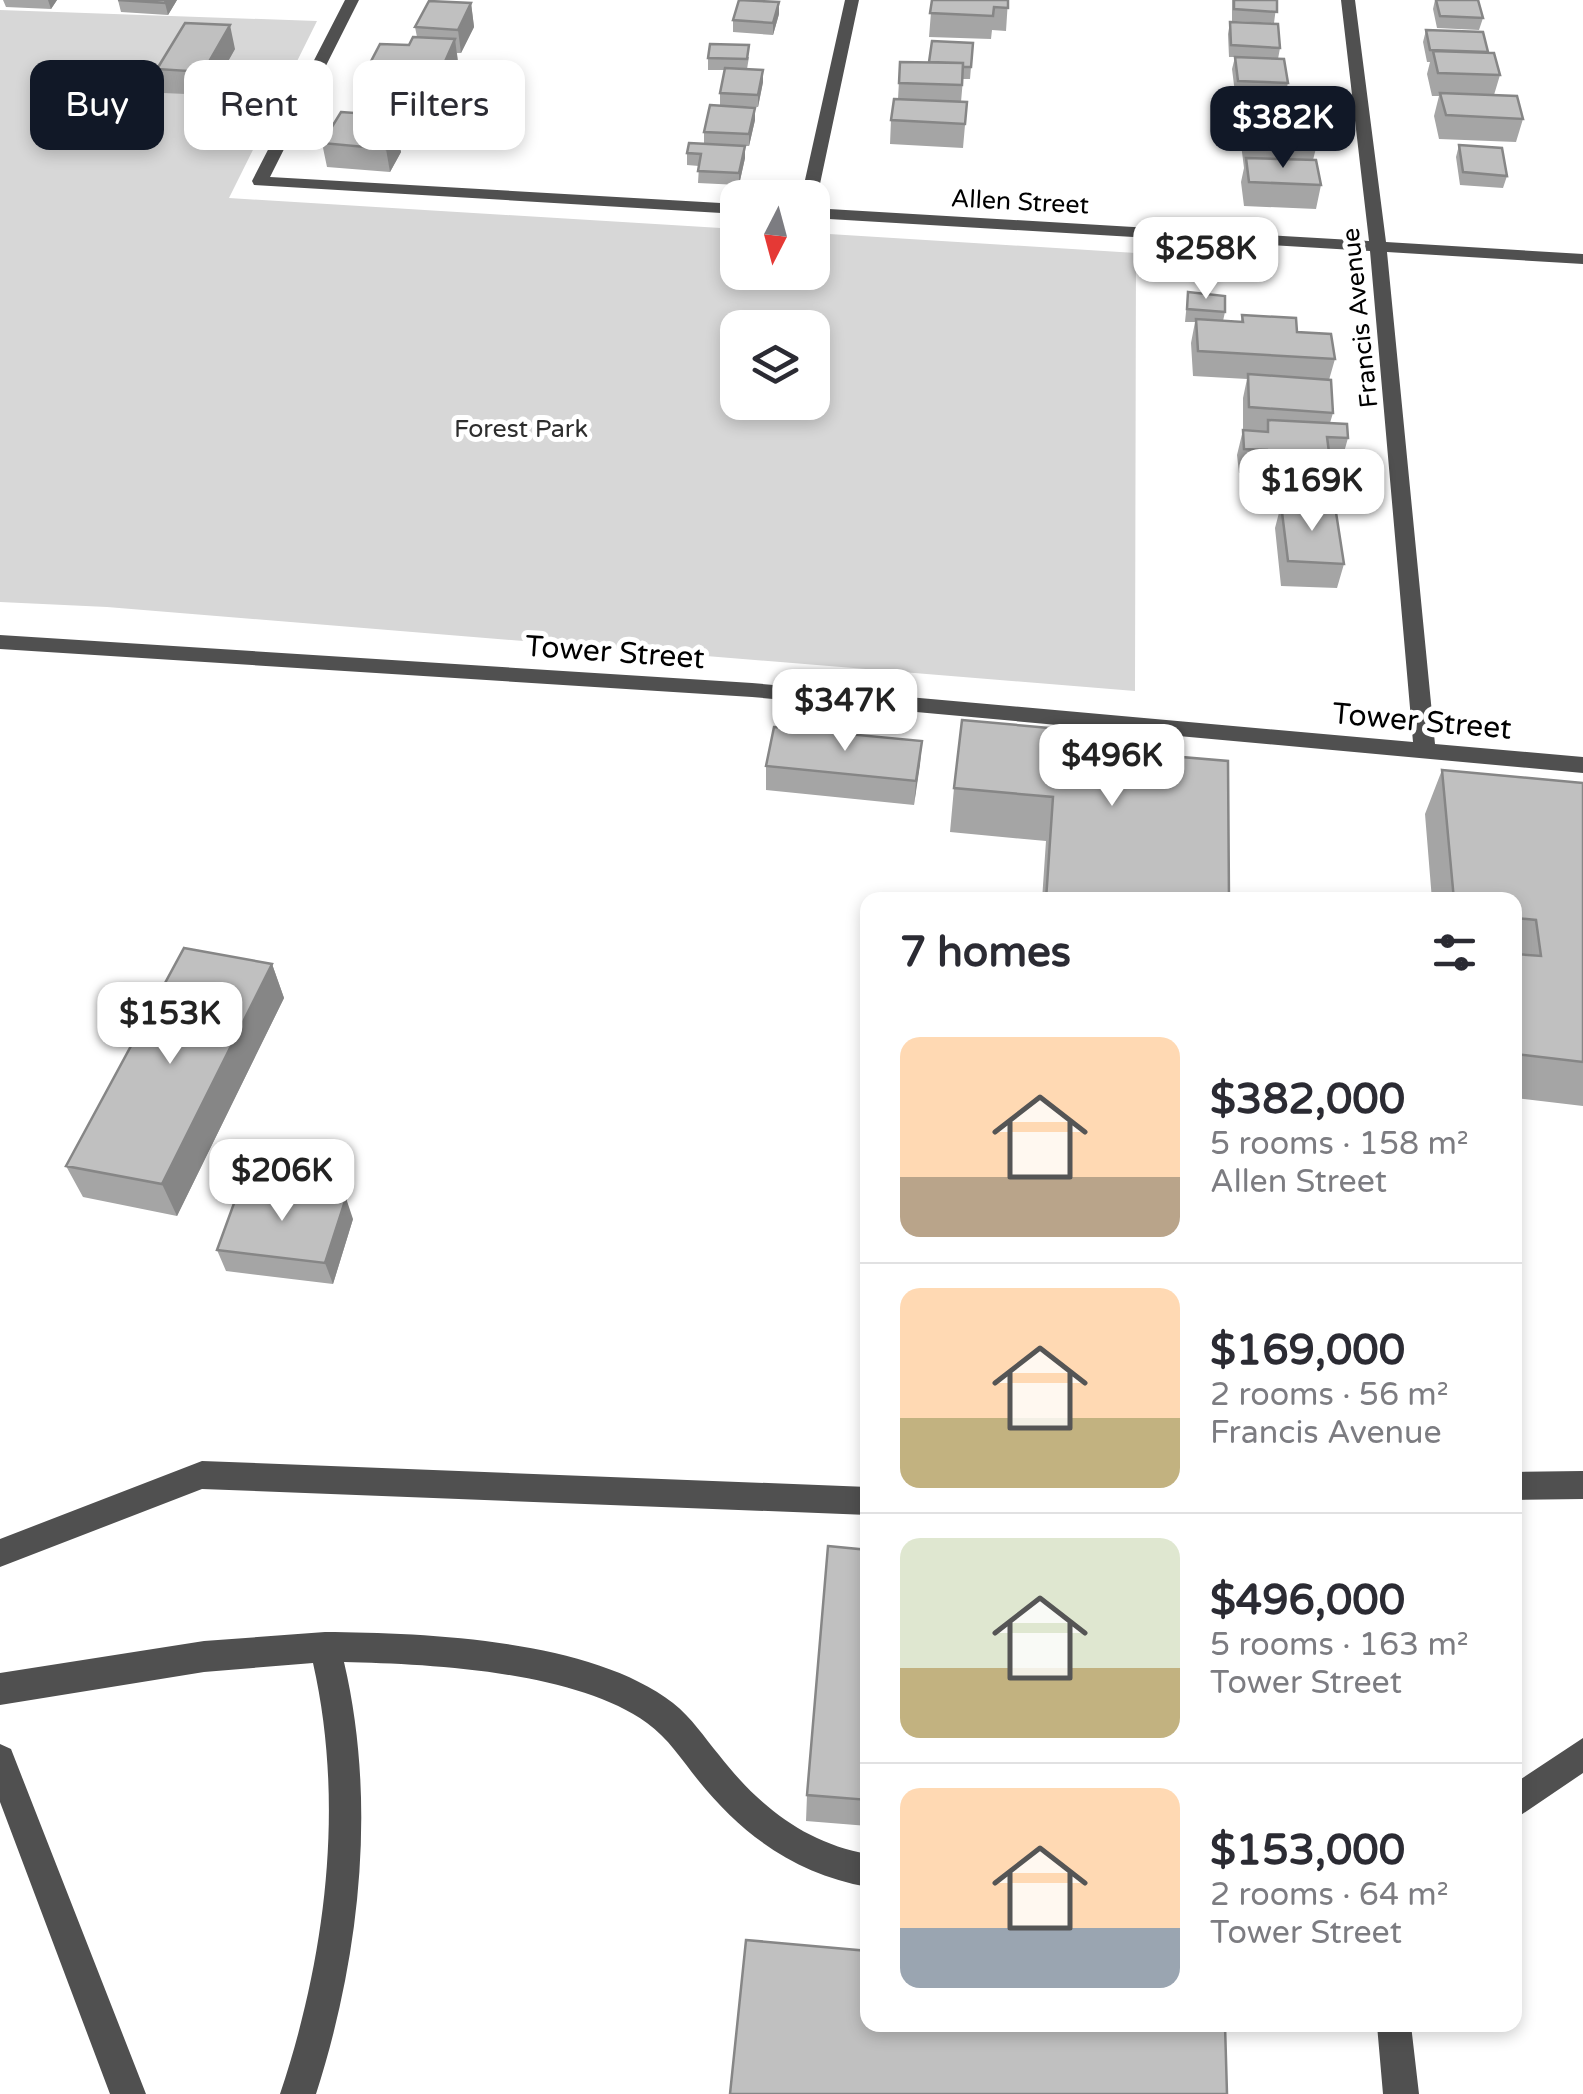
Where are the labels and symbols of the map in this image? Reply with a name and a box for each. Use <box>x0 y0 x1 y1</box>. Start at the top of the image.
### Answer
pin: $382K <box>1213 86 1353 171</box>
north arrow <box>720 180 830 290</box>
street label: Allen Street <box>950 183 1090 221</box>
pin: $258K <box>1136 217 1276 302</box>
street label: Francis Avenue <box>1336 226 1384 409</box>
park label: Forest Park <box>454 414 588 444</box>
pin: $169K <box>1242 449 1382 534</box>
street label: Tower Street <box>524 628 706 677</box>
pin: $347K <box>775 669 915 754</box>
street label: Tower Street <box>1331 695 1513 748</box>
pin: $496K <box>1042 724 1182 809</box>
pin: $153K <box>100 982 240 1067</box>
pin: $206K <box>212 1139 352 1224</box>

